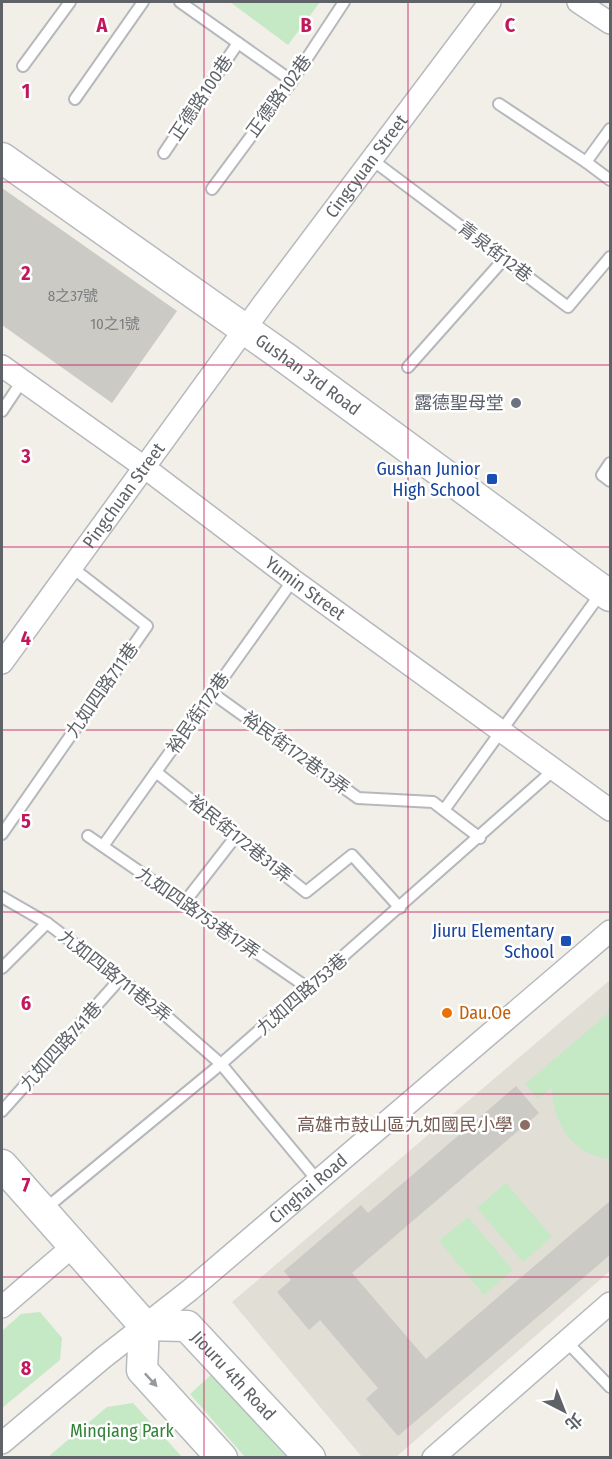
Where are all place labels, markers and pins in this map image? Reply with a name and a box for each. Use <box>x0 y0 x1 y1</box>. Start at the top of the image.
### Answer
place label: 露德聖母堂 <box>414 392 504 414</box>
marker: 露德聖母堂 <box>509 396 523 410</box>
place label: Gushan Junior High School <box>376 458 481 501</box>
marker: Gushan Junior High School <box>485 472 499 486</box>
place label: Jiuru Elementary School <box>432 920 554 963</box>
marker: Jiuru Elementary School <box>559 934 573 948</box>
place label: Dau.Oe <box>459 1002 511 1024</box>
marker: Dau.Oe <box>440 1006 454 1020</box>
place label: 高雄市鼓山區九如國民小學 <box>297 1114 513 1136</box>
marker: 高雄市鼓山區九如國民小學 <box>518 1118 532 1132</box>

